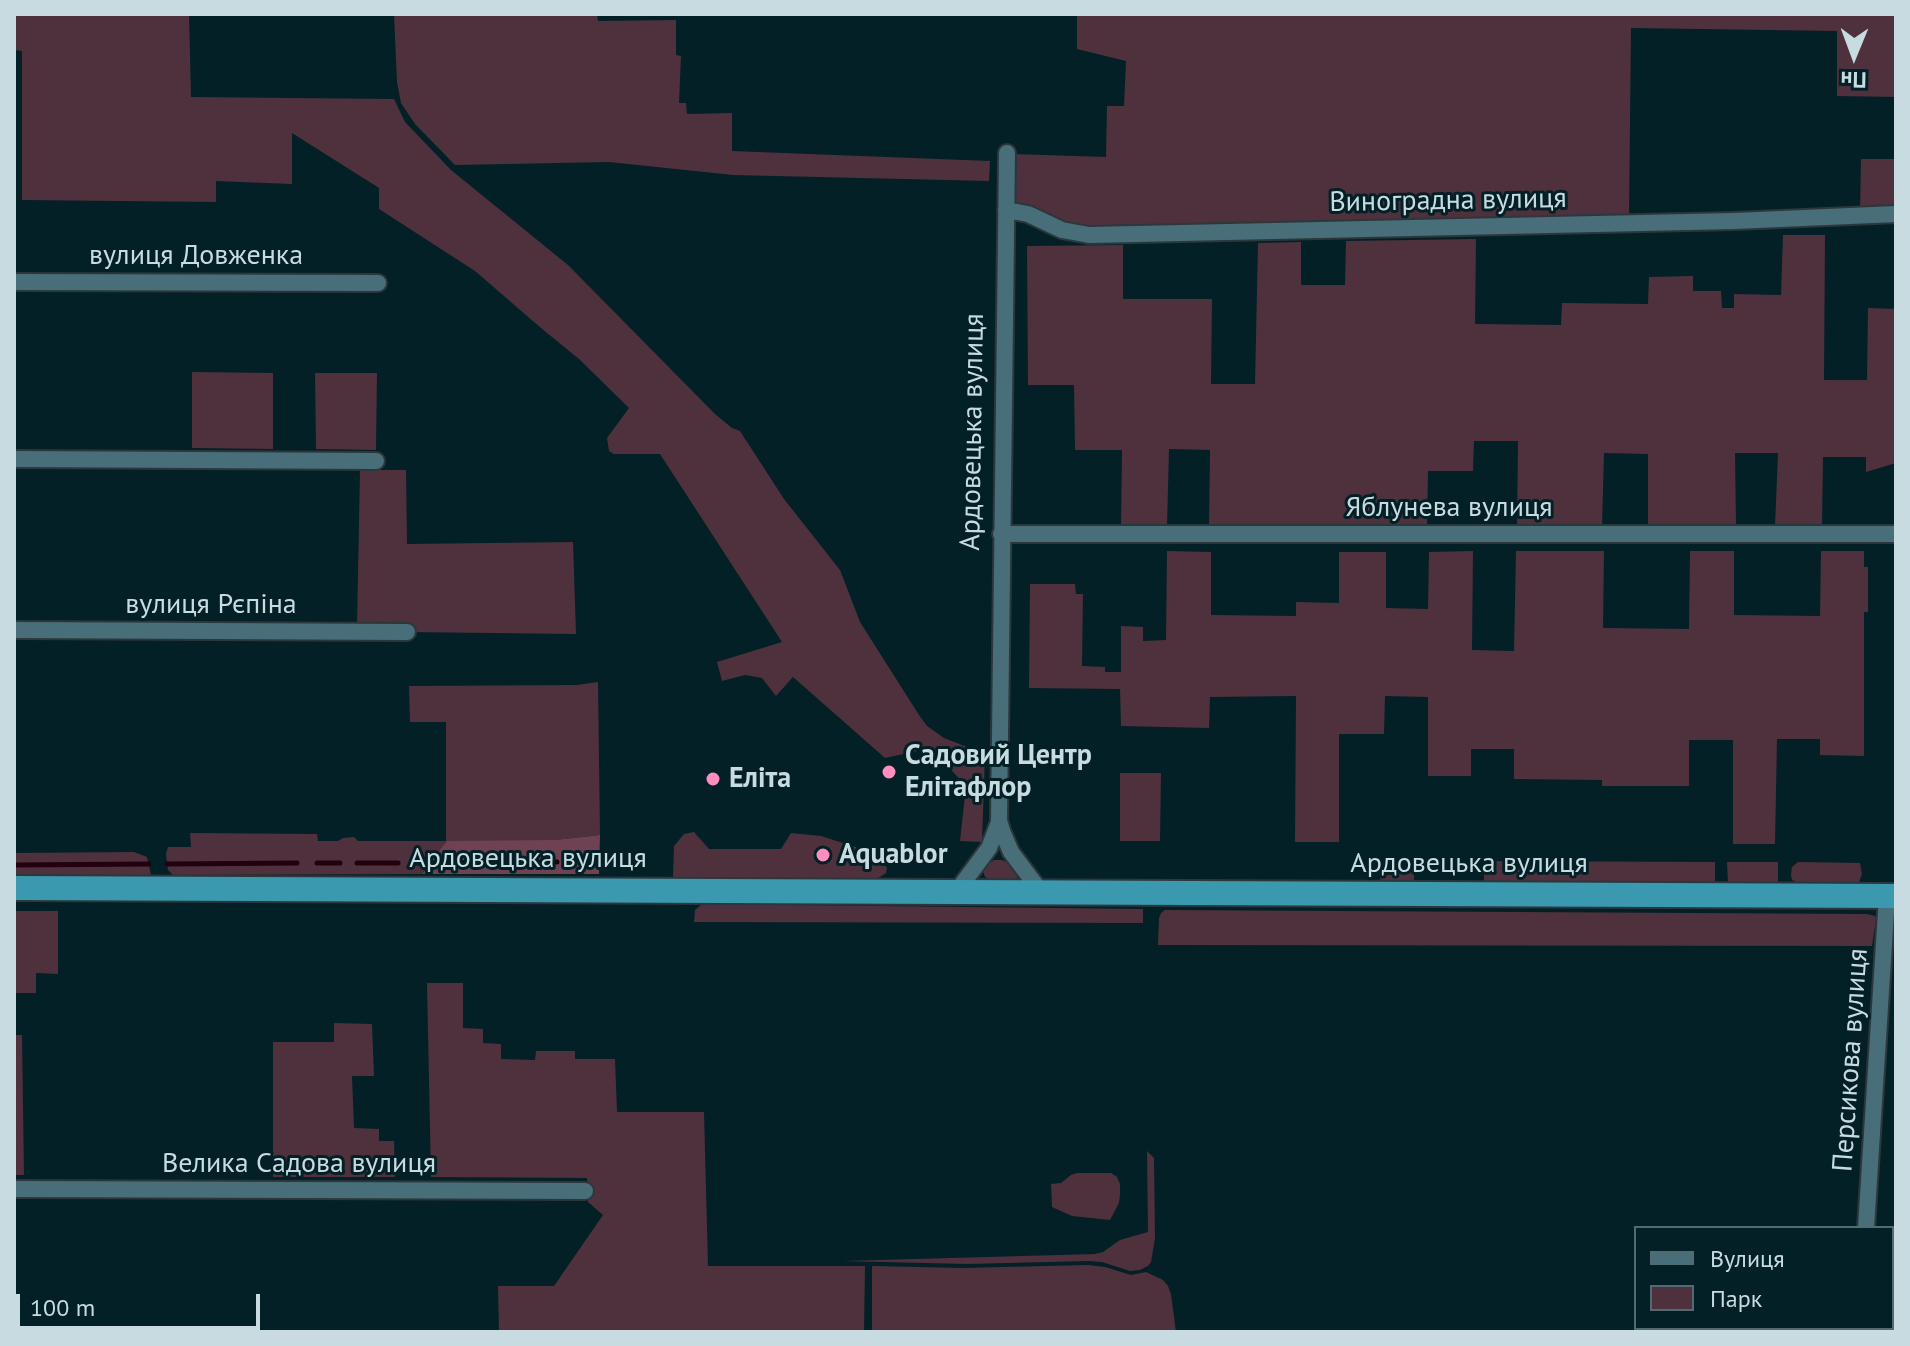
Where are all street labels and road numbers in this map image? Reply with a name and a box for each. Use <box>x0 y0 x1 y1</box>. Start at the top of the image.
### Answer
street label: Виноградна вулиця <box>1329 182 1567 220</box>
street label: вулиця Довженка <box>89 239 303 273</box>
street label: Ардовецька вулиця <box>954 313 992 551</box>
street label: Яблунева вулиця <box>1345 491 1553 525</box>
street label: вулиця Рєпіна <box>125 588 297 622</box>
street label: Ардовецька вулиця <box>409 842 647 876</box>
street label: Ардовецька вулиця <box>1350 847 1588 881</box>
street label: Персикова вулиця <box>1826 947 1876 1173</box>
street label: Велика Садова вулиця <box>162 1147 436 1181</box>

